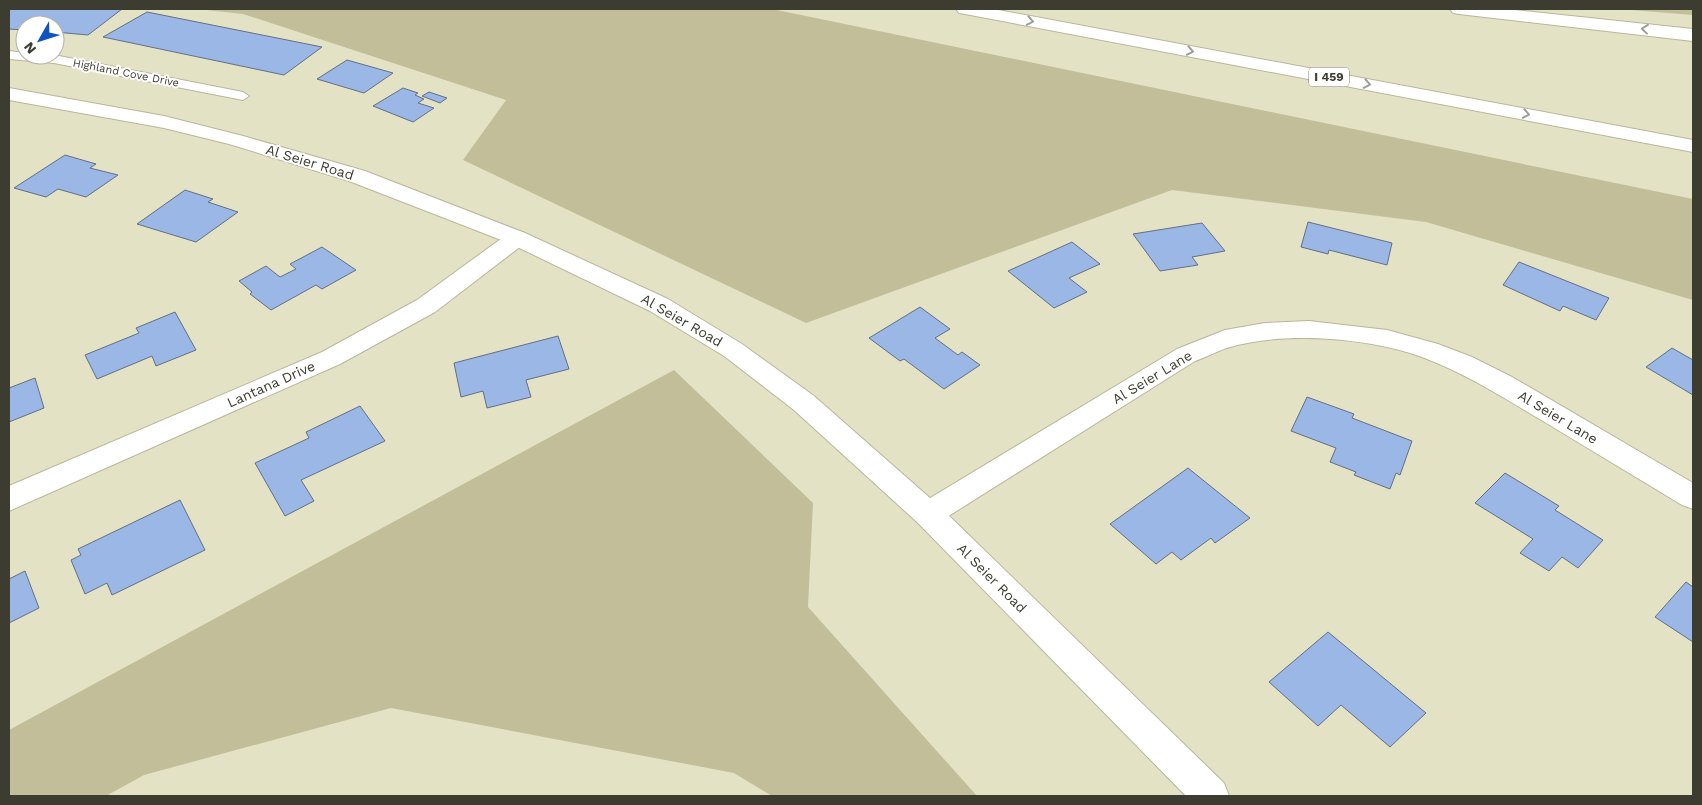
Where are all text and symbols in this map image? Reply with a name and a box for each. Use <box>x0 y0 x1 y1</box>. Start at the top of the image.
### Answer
north arrow <box>15 15 65 65</box>
one-way arrow <box>1026 15 1035 26</box>
one-way arrow <box>1640 24 1648 35</box>
text: N <box>20 39 39 57</box>
one-way arrow <box>1185 45 1194 56</box>
street label: Highland Cove Drive <box>72 56 180 90</box>
road number: I 459 <box>1309 68 1349 86</box>
one-way arrow <box>1362 79 1371 89</box>
one-way arrow <box>1522 109 1531 119</box>
street label: Al Seier Road <box>264 141 356 183</box>
street label: Al Seier Road <box>639 290 725 350</box>
street label: Al Seier Lane <box>1109 347 1195 407</box>
street label: Lantana Drive <box>225 357 317 411</box>
street label: Al Seier Lane <box>1515 387 1601 447</box>
street label: Al Seier Road <box>954 540 1030 616</box>

